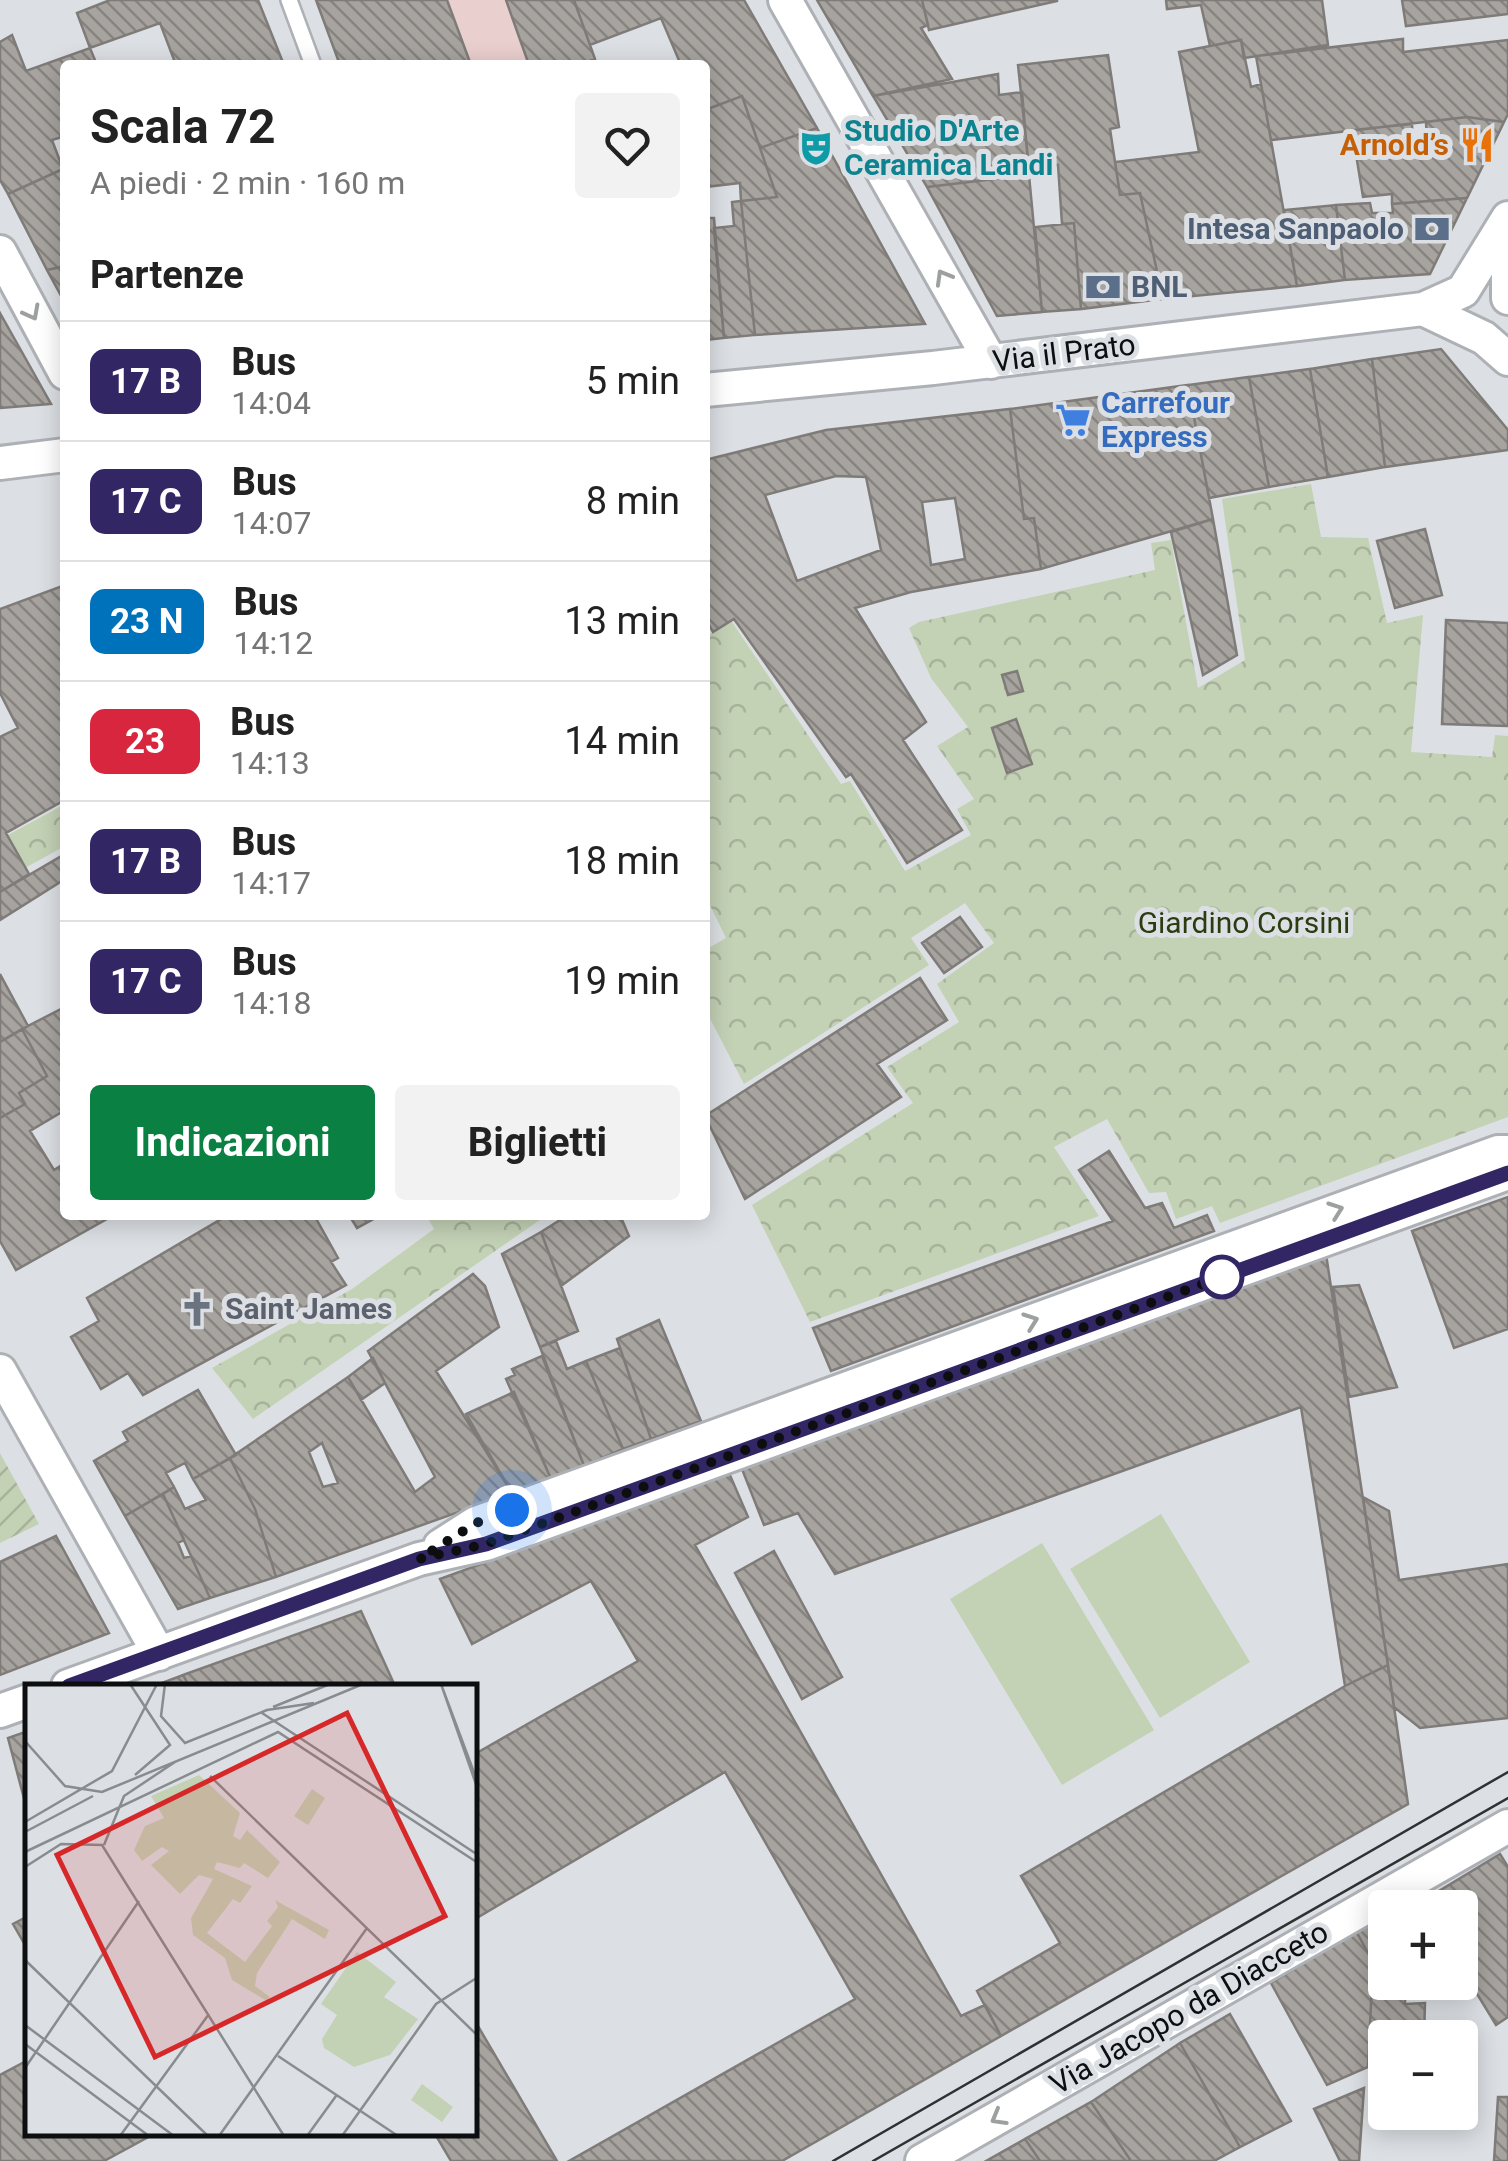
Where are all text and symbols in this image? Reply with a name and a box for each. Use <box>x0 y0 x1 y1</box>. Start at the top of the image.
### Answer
button: heart <box>575 93 680 198</box>
text: Scala 72 <box>90 98 276 155</box>
place label: Studio D'Arte Ceramica Landi <box>844 113 1053 182</box>
restaurant icon: Arnold’s <box>1458 126 1496 164</box>
place label: Arnold’s <box>1340 127 1449 162</box>
theatre icon: Studio D'Arte Ceramica Landi <box>797 129 835 167</box>
text: A piedi · 2 min · 160 m <box>90 164 405 202</box>
bank icon: Intesa Sanpaolo <box>1413 210 1451 248</box>
place label: Intesa Sanpaolo <box>1187 211 1404 246</box>
text: Partenze <box>90 253 244 297</box>
bank icon: BNL <box>1084 268 1122 306</box>
place label: BNL <box>1131 269 1188 304</box>
one-way arrow <box>936 270 955 288</box>
one-way arrow <box>20 302 40 320</box>
street label: Via il Prato <box>991 326 1137 379</box>
text: Bus <box>231 340 296 384</box>
text: 5 min <box>586 359 680 403</box>
text: 17 B <box>110 361 181 402</box>
text: 14:04 <box>231 384 311 422</box>
place label: Carrefour Express <box>1101 385 1230 454</box>
supermarket icon: Carrefour Express <box>1054 401 1092 439</box>
text: Bus <box>232 460 297 504</box>
text: 8 min <box>586 479 680 523</box>
text: 17 C <box>110 481 182 522</box>
text: 14:07 <box>232 504 311 542</box>
text: Bus <box>234 580 299 624</box>
text: 13 min <box>564 599 680 643</box>
text: 23 N <box>110 601 184 642</box>
text: 14:12 <box>234 624 313 662</box>
text: Bus <box>230 700 295 744</box>
text: 14 min <box>564 719 680 763</box>
text: 23 <box>125 721 165 762</box>
text: 14:13 <box>230 744 310 782</box>
text: Bus <box>231 820 296 864</box>
text: 18 min <box>564 839 680 883</box>
text: 17 B <box>110 841 181 882</box>
text: 14:17 <box>231 864 311 902</box>
park label: Giardino Corsini <box>1138 905 1350 940</box>
text: Bus <box>232 940 297 984</box>
text: 19 min <box>564 959 680 1003</box>
text: 17 C <box>110 961 182 1002</box>
text: 14:18 <box>232 984 311 1022</box>
button: Indicazioni <box>90 1085 375 1200</box>
button: Biglietti <box>395 1085 680 1200</box>
one-way arrow <box>1327 1201 1344 1222</box>
unlabelled marker <box>1201 1256 1243 1298</box>
church icon: Saint James <box>178 1290 216 1328</box>
place label: Saint James <box>225 1291 392 1326</box>
one-way arrow <box>1021 1312 1038 1333</box>
your location <box>487 1485 537 1535</box>
inset map <box>25 1684 478 2136</box>
map controls <box>1368 1890 1478 2130</box>
button: + <box>1368 1890 1478 2000</box>
street label: Via Jacopo da Diacceto <box>1044 1914 1334 2102</box>
button: − <box>1368 2020 1478 2130</box>
one-way arrow <box>991 2105 1009 2125</box>

